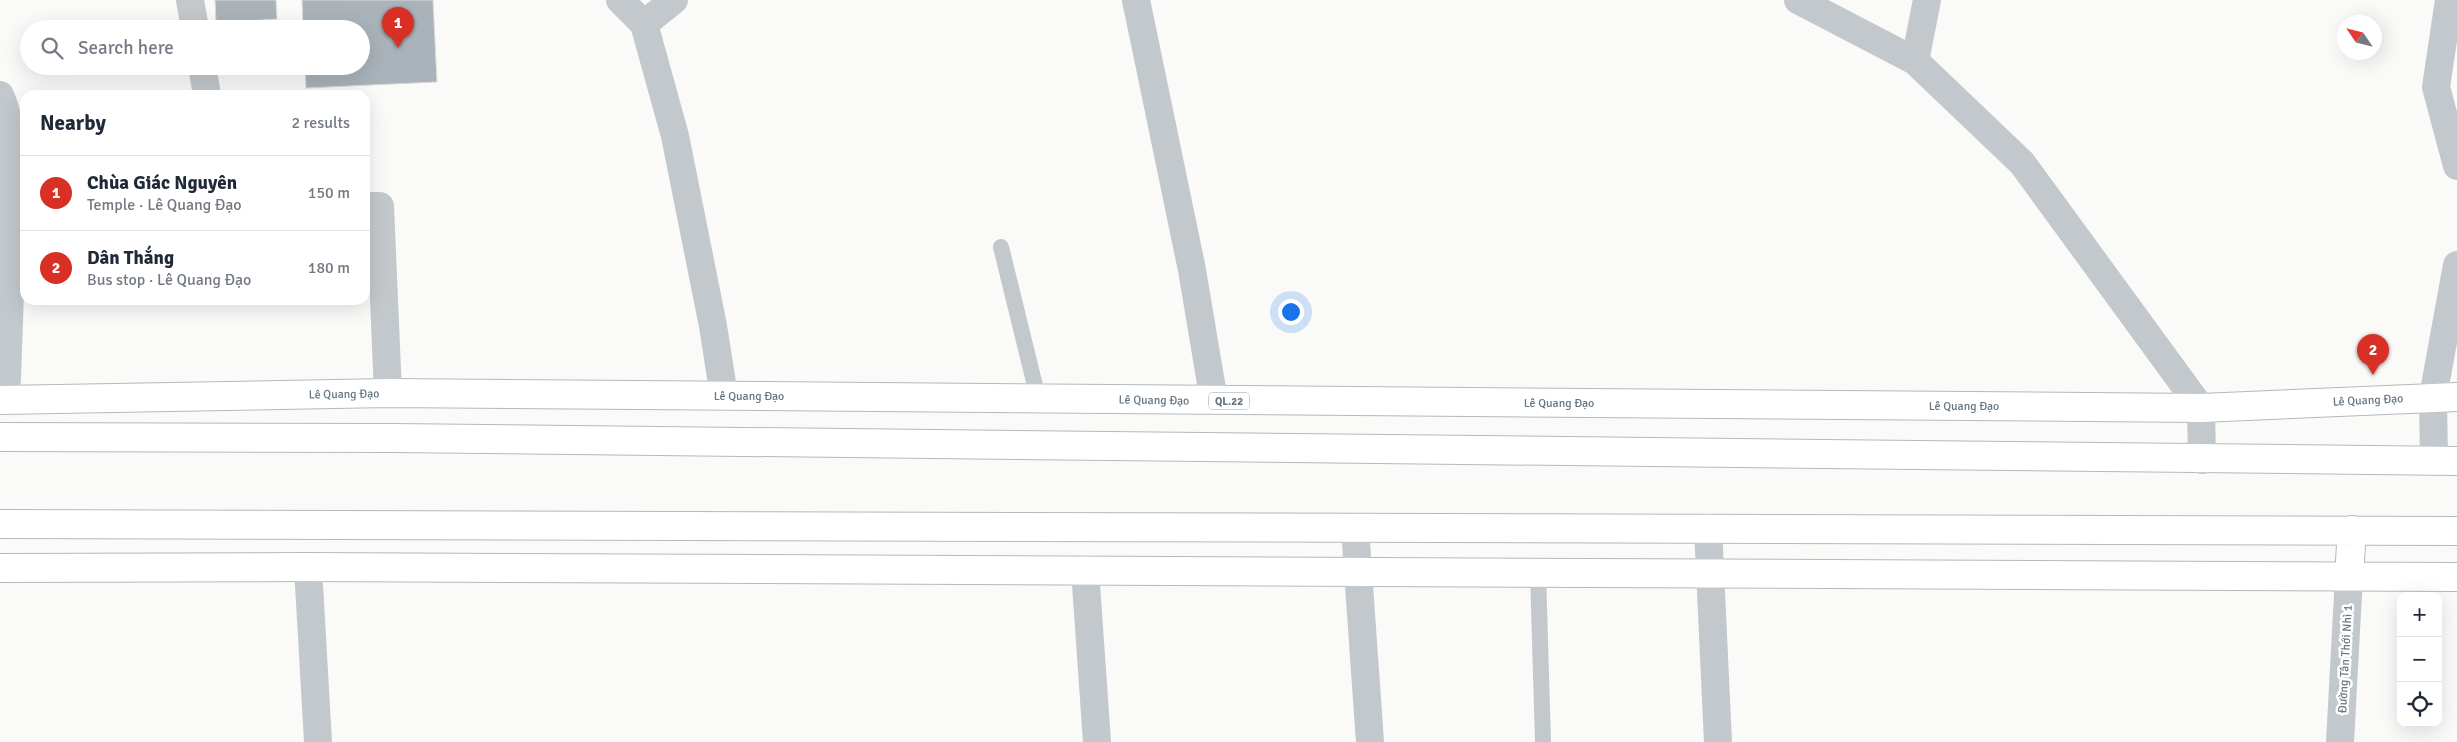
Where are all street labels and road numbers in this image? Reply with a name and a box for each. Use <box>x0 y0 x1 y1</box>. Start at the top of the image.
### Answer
street label: Lê Quang Đạo <box>309 386 379 403</box>
street label: Lê Quang Đạo <box>714 389 784 404</box>
street label: Lê Quang Đạo <box>2332 391 2404 410</box>
street label: Lê Quang Đạo <box>1119 392 1189 409</box>
road number: QL.22 <box>1209 392 1249 410</box>
street label: Lê Quang Đạo <box>1524 396 1594 411</box>
street label: Lê Quang Đạo <box>1929 399 1999 414</box>
street label: Đường Tân Thới Nhì 1 <box>2335 604 2356 714</box>

